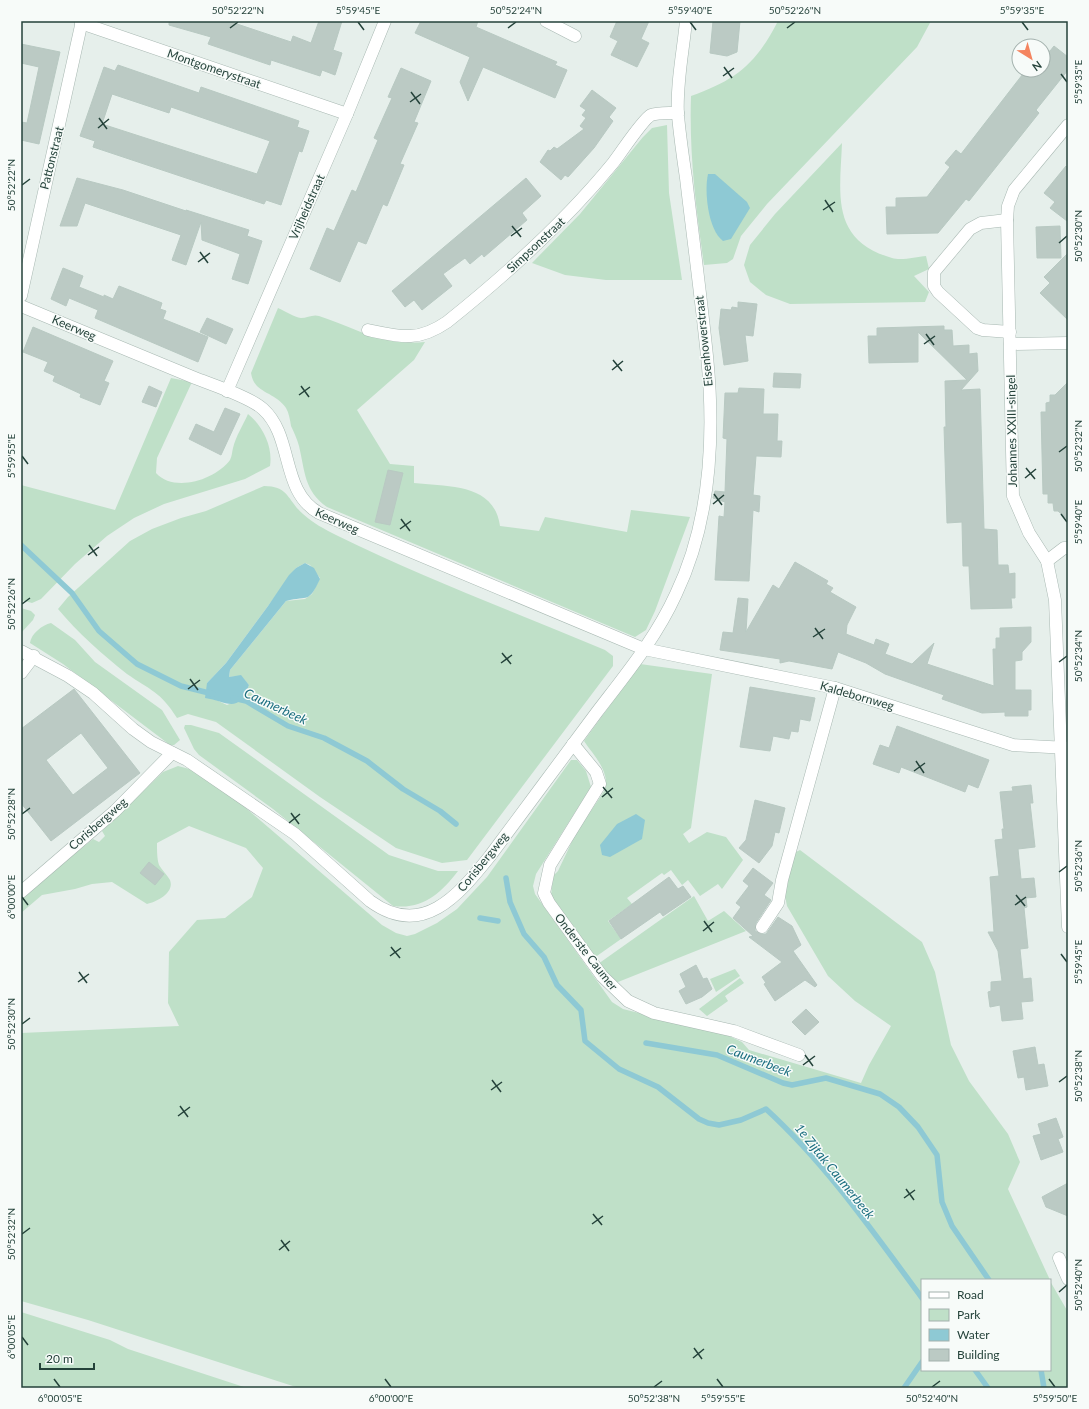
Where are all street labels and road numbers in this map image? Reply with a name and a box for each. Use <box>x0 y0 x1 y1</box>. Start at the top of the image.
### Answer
street label: Montgomerystraat <box>165 45 264 92</box>
street label: Pattonstraat <box>36 124 67 191</box>
street label: Vrijheidstraat <box>285 171 328 242</box>
street label: Simpsonstraat <box>503 213 569 276</box>
street label: Eisenhowerstraat <box>691 294 716 387</box>
street label: Keerweg <box>50 312 99 344</box>
street label: Johannes XXIII-singel <box>1003 375 1020 487</box>
street label: Keerweg <box>313 504 361 537</box>
street label: Kaldebornweg <box>818 678 896 713</box>
street label: Corisbergweg <box>65 794 130 853</box>
street label: Corisbergweg <box>454 829 511 895</box>
street label: Onderste Caumer <box>552 910 622 994</box>

